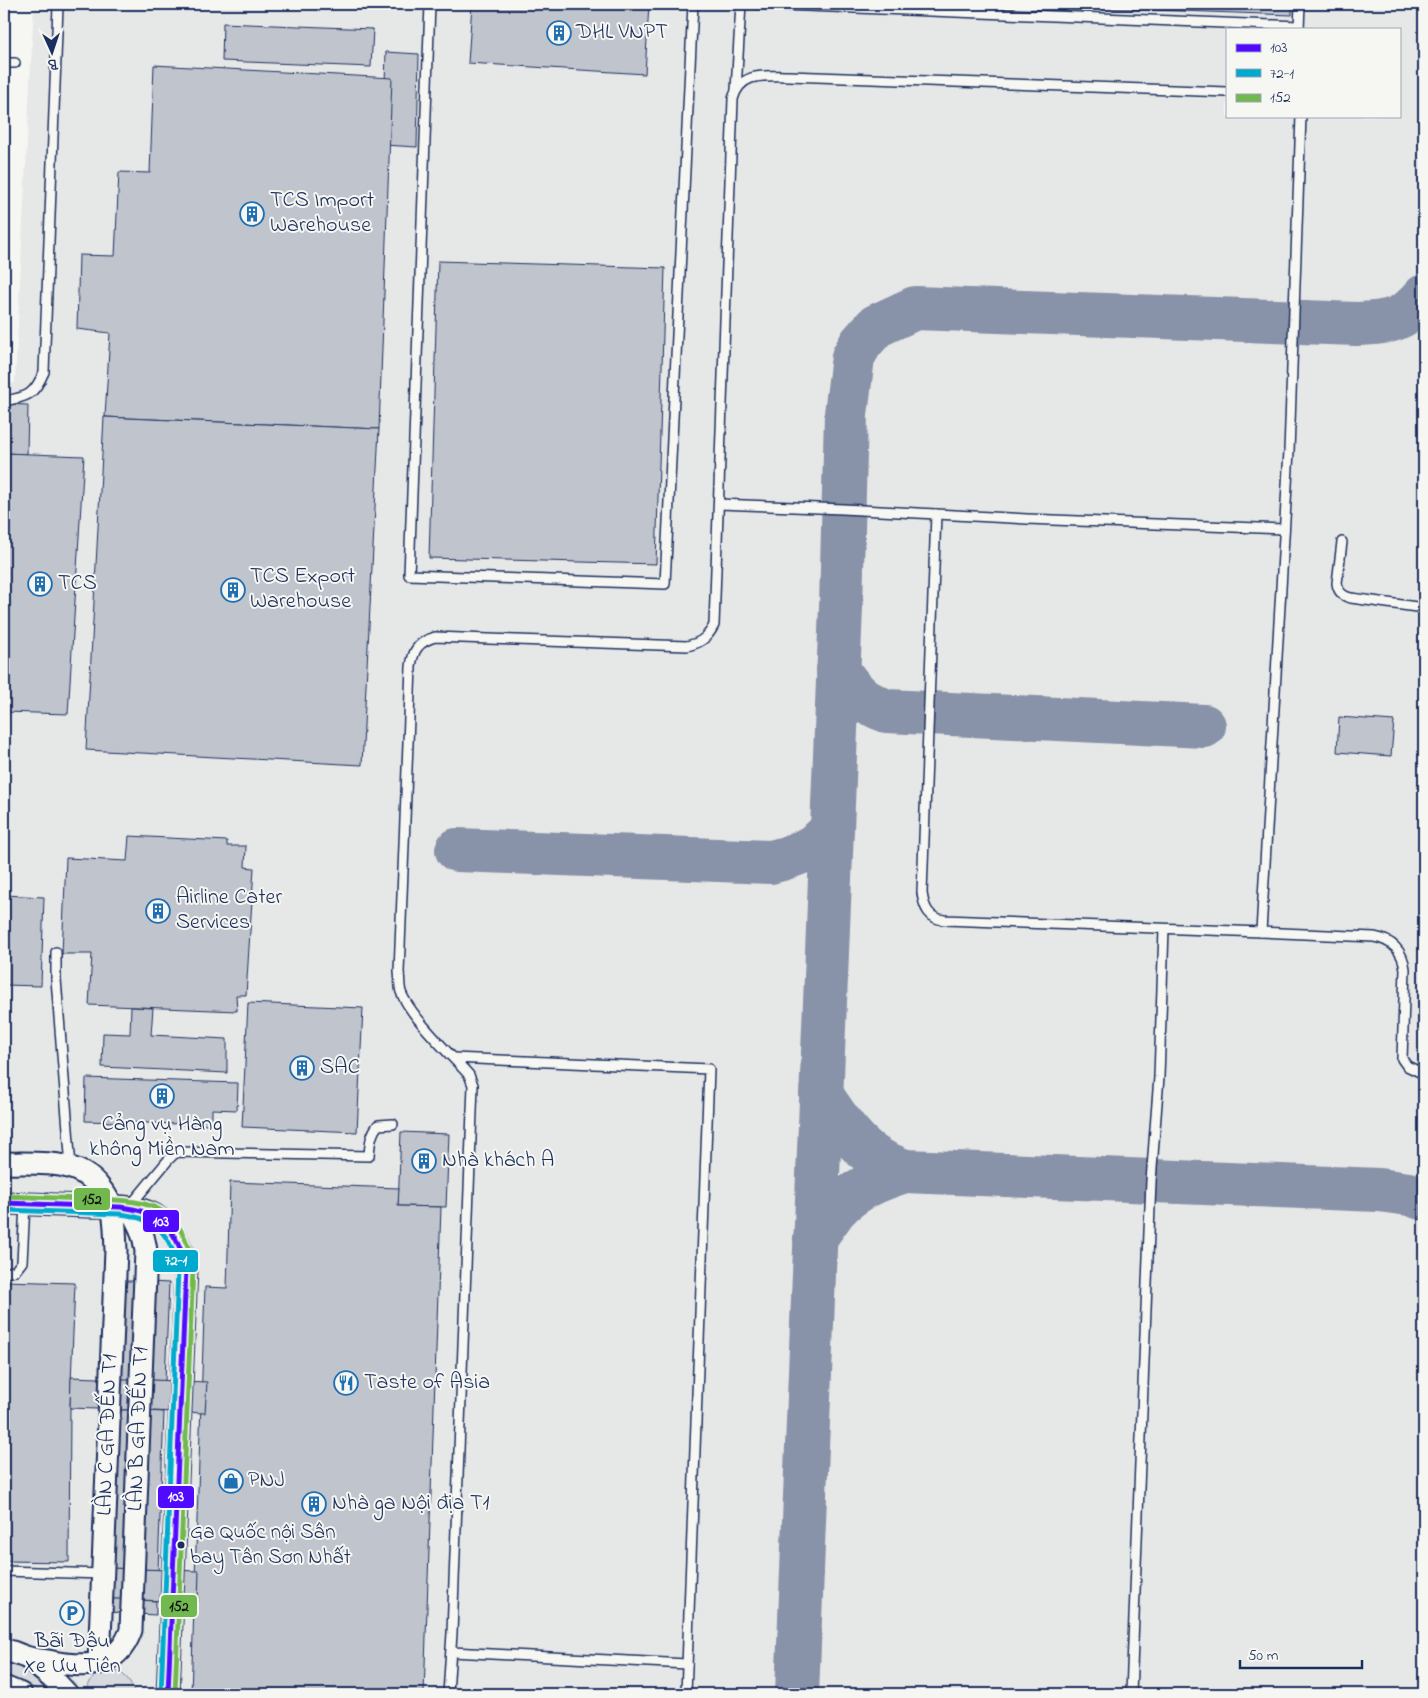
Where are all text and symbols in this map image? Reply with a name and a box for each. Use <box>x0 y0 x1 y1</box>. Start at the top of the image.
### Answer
place label: DHL VNPT <box>575 17 668 49</box>
building icon: DHL VNPT <box>546 20 572 46</box>
north arrow <box>28 28 78 78</box>
legend <box>1226 28 1400 118</box>
text: 103 <box>1270 37 1287 59</box>
text: B <box>47 53 59 74</box>
text: 72-1 <box>1270 63 1294 85</box>
text: 152 <box>1270 87 1291 109</box>
place label: TCS Import Warehouse <box>270 185 375 242</box>
building icon: TCS Import Warehouse <box>239 201 265 227</box>
place label: TCS Export Warehouse <box>250 561 356 618</box>
place label: TCS <box>58 568 97 600</box>
building icon: TCS <box>27 571 53 597</box>
building icon: TCS Export Warehouse <box>220 577 246 603</box>
place label: Airline Cater Services <box>176 882 282 939</box>
building icon: Airline Cater Services <box>145 898 171 924</box>
place label: SAC <box>320 1052 360 1084</box>
building icon: SAC <box>289 1055 315 1081</box>
building icon: Cảng vụ Hàng không Miền Nam <box>149 1083 175 1109</box>
place label: Cảng vụ Hàng không Miền Nam <box>89 1109 235 1167</box>
place label: Nhà khách A <box>442 1145 554 1177</box>
building icon: Nhà khách A <box>411 1148 437 1174</box>
line badge: 152 <box>73 1187 111 1211</box>
text: 152 <box>82 1190 102 1211</box>
line badge: 103 <box>142 1209 180 1233</box>
text: 103 <box>153 1212 169 1233</box>
line badge: 72-1 <box>152 1249 199 1273</box>
text: 72-1 <box>165 1251 188 1272</box>
street label: LÀN B GA ĐẾN T1 <box>120 1346 158 1512</box>
street label: LÀN C GA ĐẾN T1 <box>89 1354 127 1516</box>
place label: Taste of Asia <box>364 1367 490 1399</box>
restaurant icon: Taste of Asia <box>333 1370 359 1396</box>
place label: PNJ <box>248 1465 285 1497</box>
shop icon: PNJ <box>218 1468 244 1494</box>
line badge: 103 <box>157 1485 195 1509</box>
text: 103 <box>168 1487 184 1508</box>
place label: Nhà ga Nội địa T1 <box>332 1488 490 1521</box>
building icon: Nhà ga Nội địa T1 <box>301 1491 327 1517</box>
place label: Ga Quốc nội Sân bay Tân Sơn Nhất <box>190 1518 351 1575</box>
marker: Ga Quốc nội Sân bay Tân Sơn Nhất <box>176 1540 186 1550</box>
line badge: 152 <box>160 1594 198 1618</box>
text: 152 <box>169 1597 189 1618</box>
parking icon: Bãi Đậu Xe Ưu Tiên <box>59 1600 85 1626</box>
place label: Bãi Đậu Xe Ưu Tiên <box>23 1626 121 1683</box>
scale bar <box>1240 1638 1363 1670</box>
text: 50 m <box>1248 1645 1279 1667</box>

